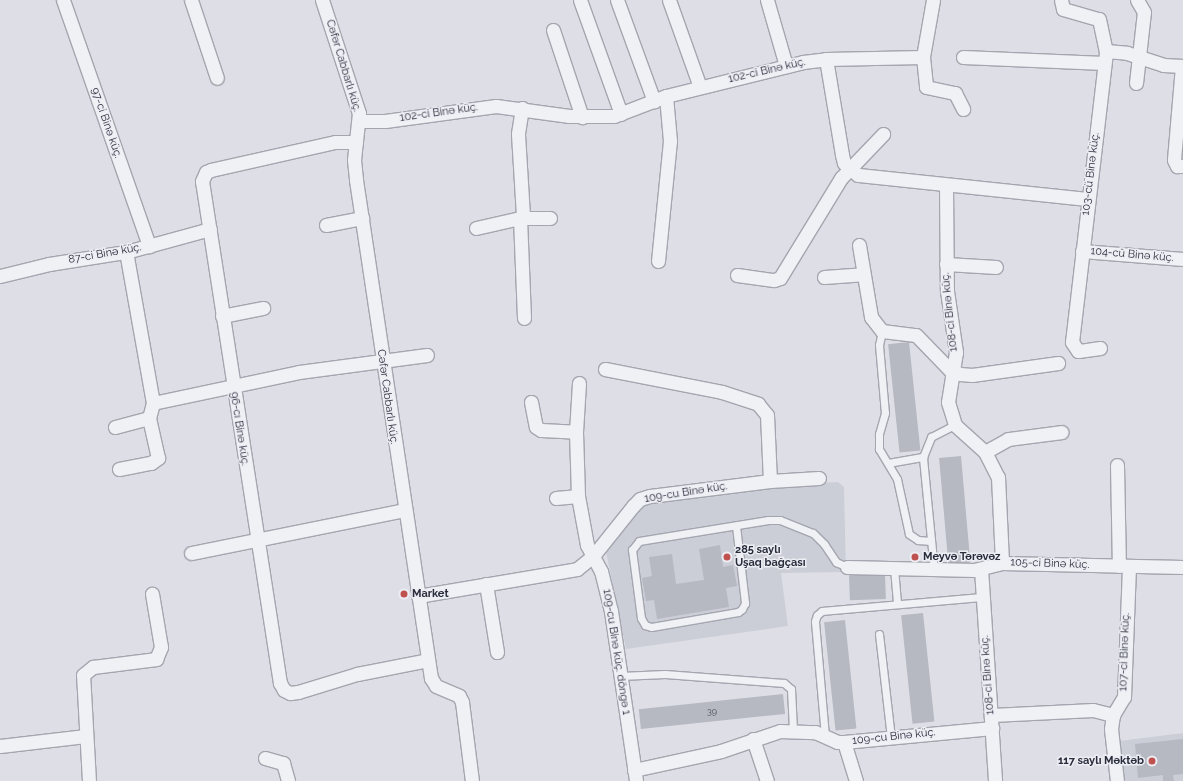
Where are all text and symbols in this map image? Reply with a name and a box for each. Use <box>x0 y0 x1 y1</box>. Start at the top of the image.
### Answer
street label: Cəfər Cabbarlı küç. <box>323 18 363 114</box>
street label: 102-ci Binə küç. <box>727 56 807 86</box>
street label: 97-ci Binə küç. <box>88 86 124 160</box>
street label: 102-ci Binə küç. <box>399 101 479 125</box>
street label: 103-cü Binə küç. <box>1079 132 1103 216</box>
street label: 87-ci Binə küç. <box>67 241 143 267</box>
street label: 104-cü Binə küç. <box>1090 245 1174 265</box>
street label: 108-ci Binə küç. <box>939 272 961 352</box>
street label: Cəfər Cabbarlı küç. <box>374 348 400 446</box>
street label: 96-cı Binə küç. <box>227 391 251 467</box>
street label: 109-cu Binə küç. <box>644 480 728 506</box>
place label: 285 saylı Uşaq bağçası <box>735 544 805 570</box>
place label: Meyvə Tərəvəz <box>923 550 1001 564</box>
marker: 285 saylı Uşaq bağçası <box>722 552 732 562</box>
marker: Meyvə Tərəvəz <box>910 552 920 562</box>
street label: 105-ci Binə küç. <box>1010 556 1090 572</box>
place label: Market <box>412 587 449 601</box>
street label: 109-cu Binə küç. döngə 1 <box>600 588 632 716</box>
marker: Market <box>399 589 409 599</box>
street label: 107-ci Binə küç. <box>1117 612 1133 692</box>
street label: 108-ci Binə küç. <box>979 635 997 715</box>
house number: 39 <box>707 706 717 716</box>
street label: 109-cu Binə küç. <box>852 726 936 748</box>
place label: 117 saylı Məktəb <box>1058 754 1144 768</box>
marker: 117 saylı Məktəb <box>1147 756 1157 766</box>

